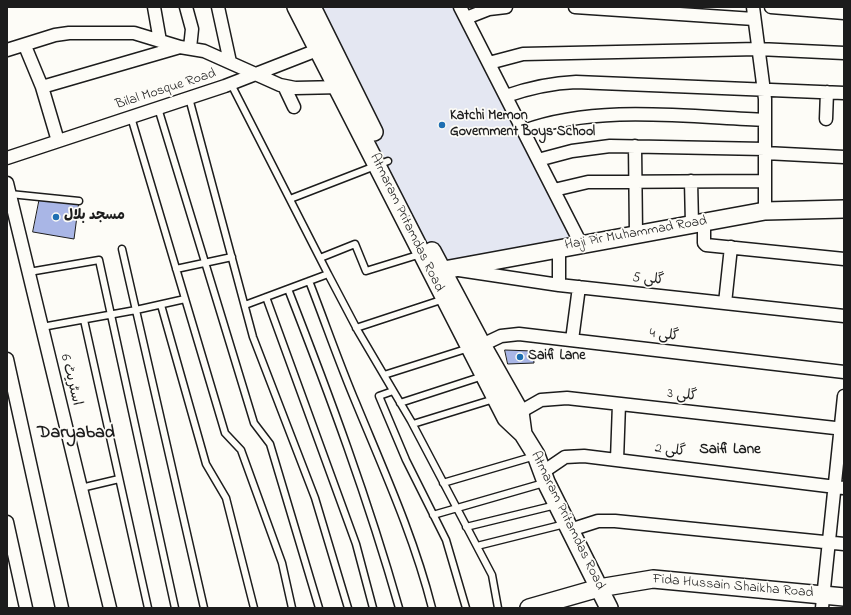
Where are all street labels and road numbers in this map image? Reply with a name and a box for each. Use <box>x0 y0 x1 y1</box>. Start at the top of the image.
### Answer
street label: Bilal Mosque Road <box>114 66 218 114</box>
street label: Atmaram Pritamdas Road <box>365 151 447 295</box>
street label: Haji Pir Muhammad Road <box>564 213 708 255</box>
street label: گلی 5 <box>631 270 665 290</box>
street label: گلی 4 <box>648 326 680 346</box>
street label: اسٹریٹ 6 <box>56 353 84 407</box>
street label: گلی 3 <box>666 386 698 406</box>
street label: گلی 2 <box>654 441 686 461</box>
street label: Atmaram Pritamdas Road <box>526 449 608 593</box>
street label: Fida Hussain Shaikha Road <box>652 572 814 602</box>

